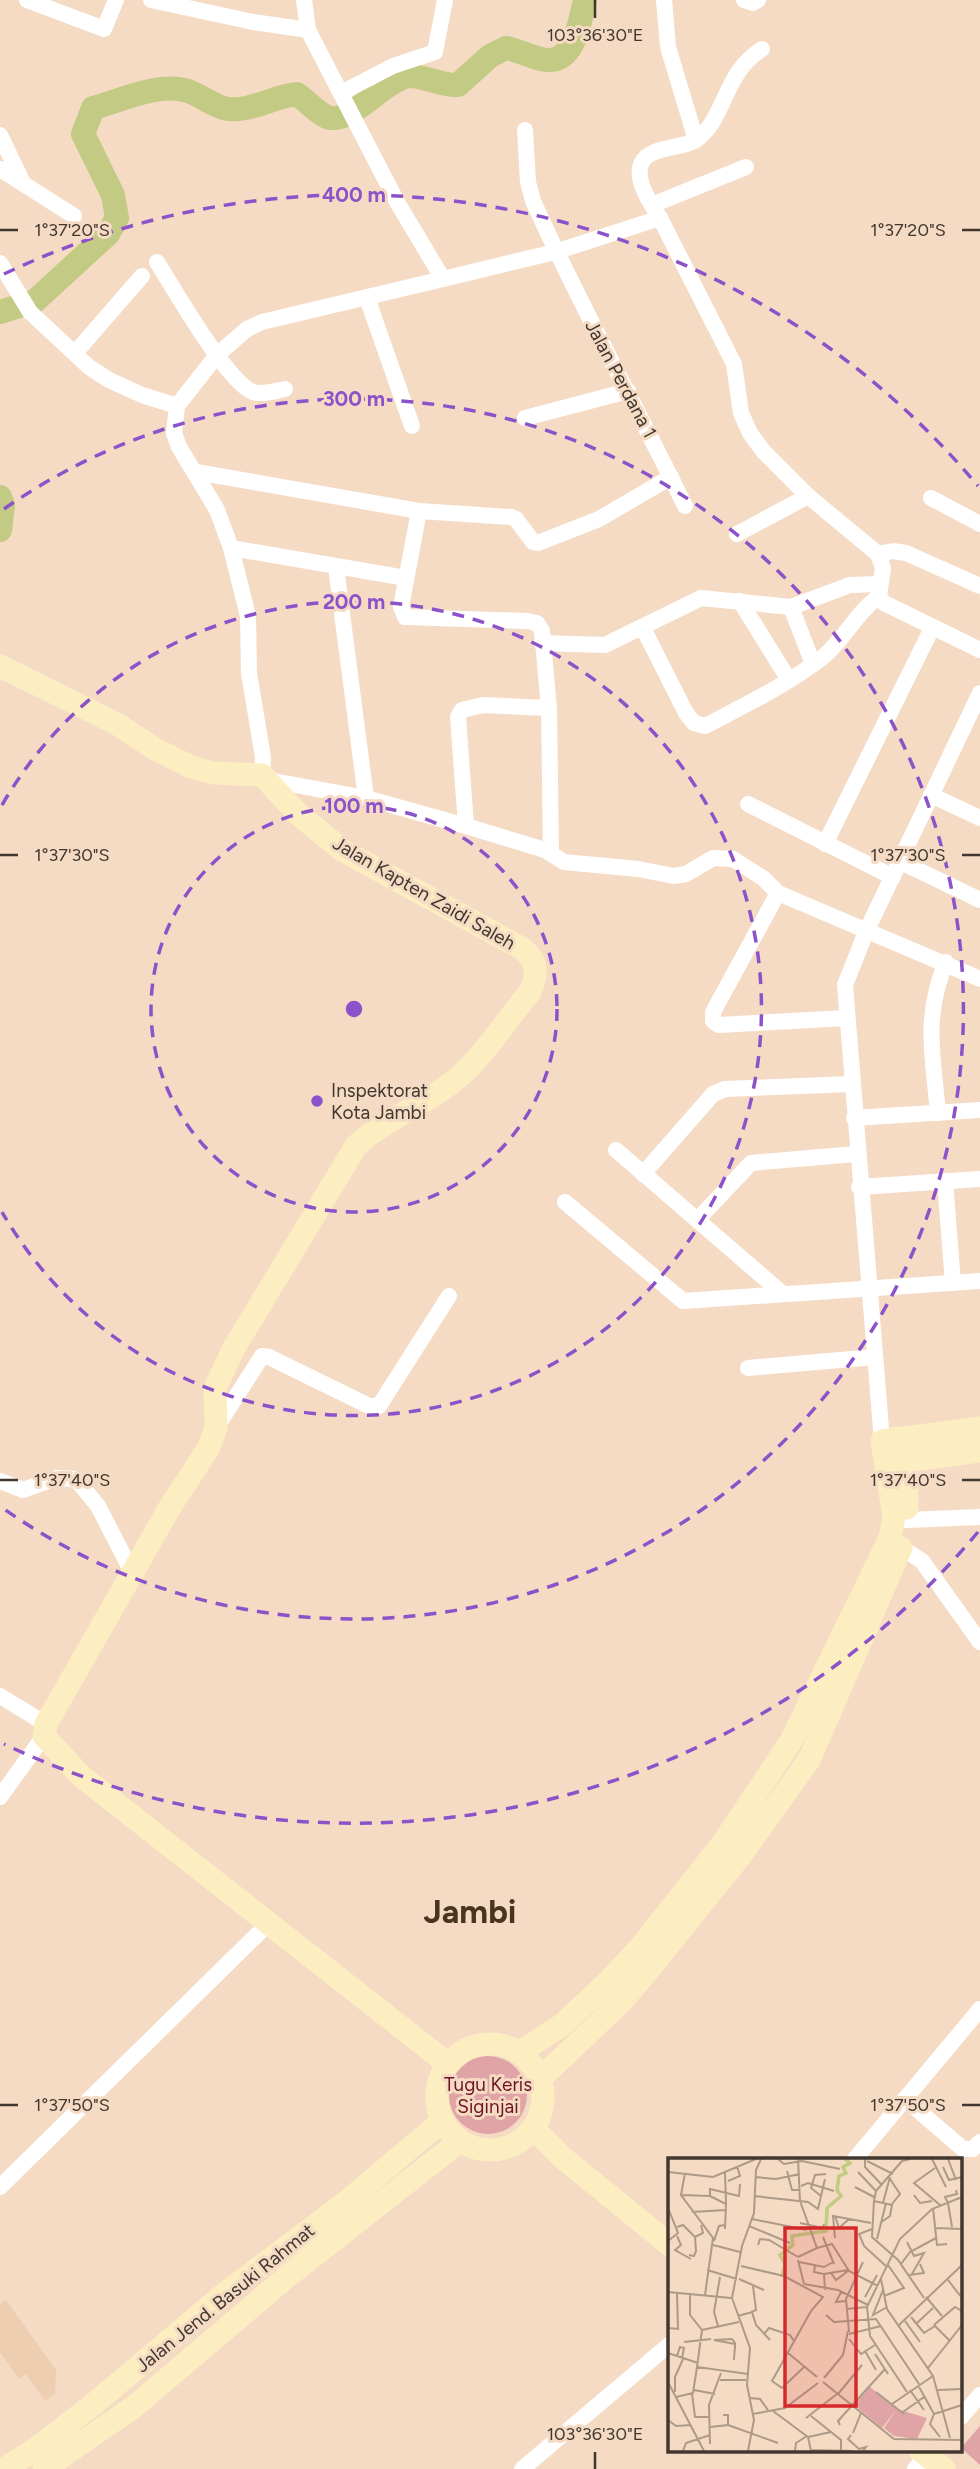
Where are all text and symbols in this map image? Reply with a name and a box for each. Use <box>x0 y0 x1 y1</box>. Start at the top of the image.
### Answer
text: 103°36'30"E <box>547 24 643 46</box>
text: 400 m <box>322 182 386 207</box>
text: 1°37'20"S <box>34 219 110 241</box>
text: 1°37'20"S <box>870 219 946 241</box>
street label: Jalan Perdana 1 <box>580 316 662 442</box>
text: 300 m <box>323 386 385 411</box>
text: 200 m <box>323 589 385 614</box>
text: 100 m <box>324 793 384 818</box>
street label: Jalan Kapten Zaidi Saleh <box>329 831 519 955</box>
text: 1°37'30"S <box>34 844 110 866</box>
text: 1°37'30"S <box>870 844 946 866</box>
centre of rings <box>342 997 366 1021</box>
place label: Inspektorat Kota Jambi <box>331 1079 428 1124</box>
marker: Inspektorat Kota Jambi <box>309 1093 325 1109</box>
text: 1°37'40"S <box>34 1469 110 1491</box>
text: 1°37'40"S <box>870 1469 946 1491</box>
district label: Jambi <box>424 1892 516 1931</box>
park label: Tugu Keris Siginjai <box>444 2073 532 2118</box>
text: 1°37'50"S <box>34 2094 110 2116</box>
text: 1°37'50"S <box>870 2094 946 2116</box>
inset map <box>668 2158 962 2452</box>
street label: Jalan Jend. Basuki Rahmat <box>131 2219 319 2377</box>
text: 103°36'30"E <box>547 2423 643 2445</box>

